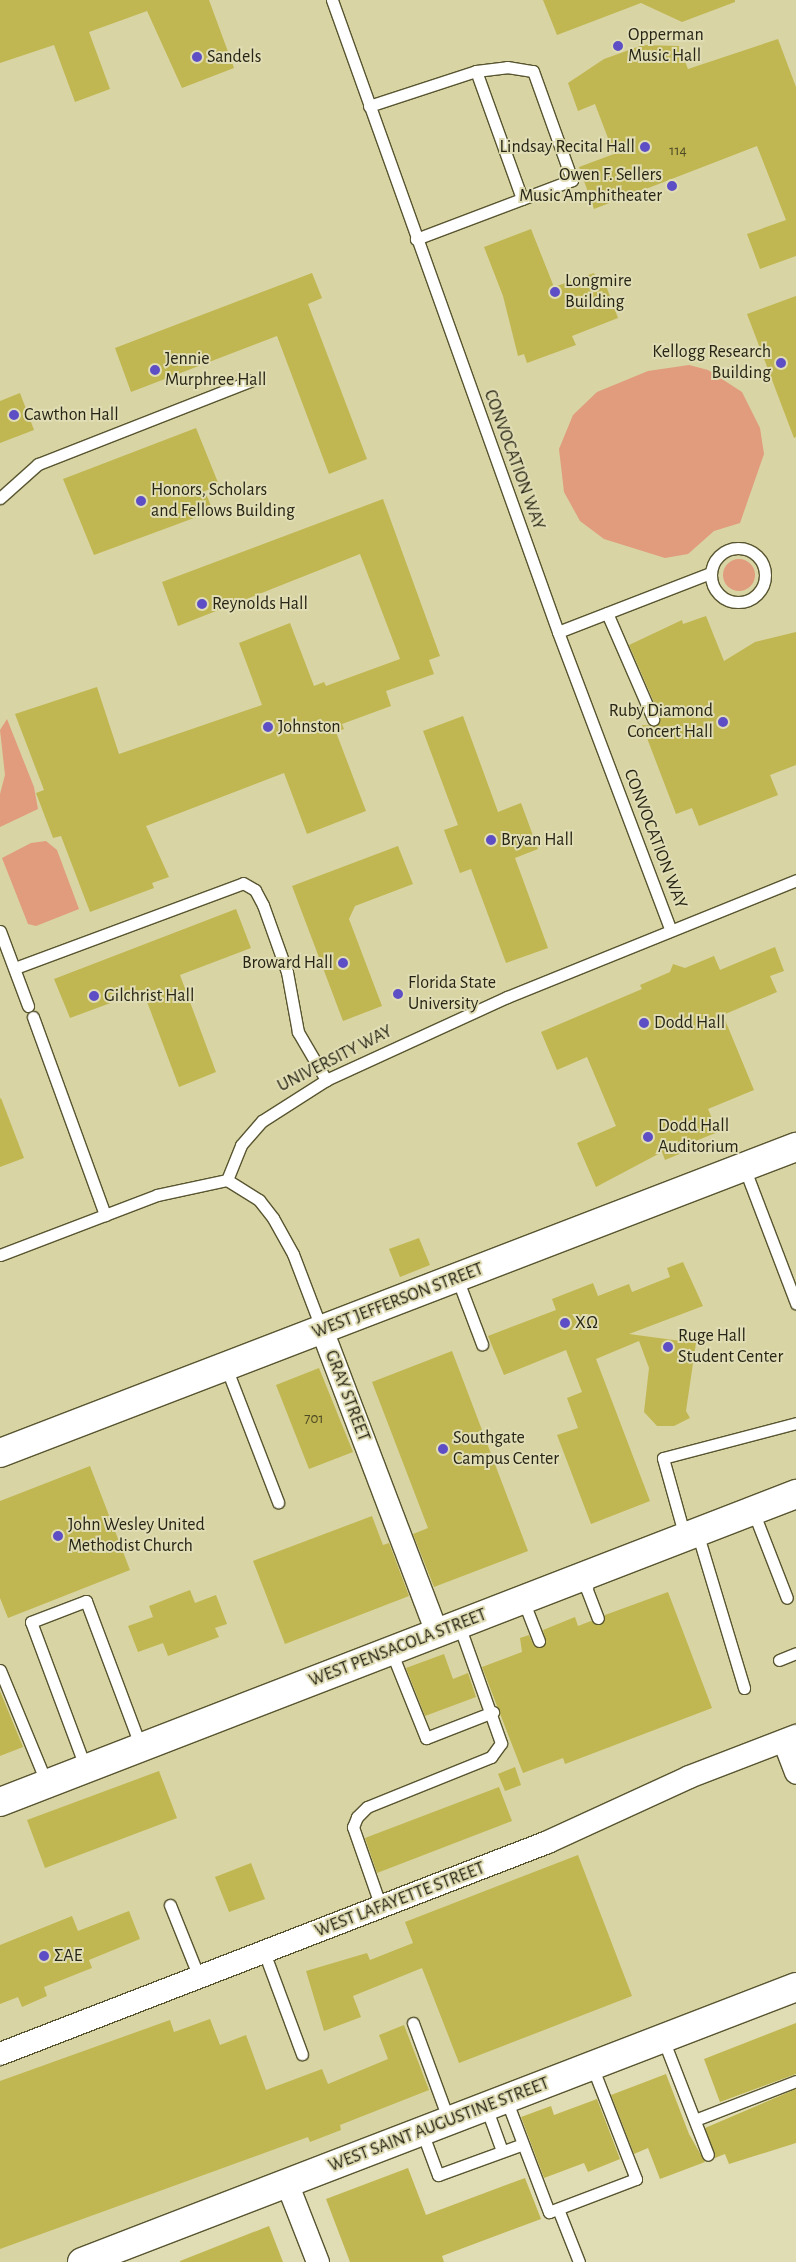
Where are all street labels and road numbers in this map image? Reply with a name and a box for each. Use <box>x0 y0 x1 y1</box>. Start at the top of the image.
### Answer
street label: CONVOCATION WAY <box>479 387 549 533</box>
street label: CONVOCATION WAY <box>618 766 692 912</box>
street label: UNIVERSITY WAY <box>274 1021 396 1097</box>
street label: WEST JEFFERSON STREET <box>309 1258 487 1344</box>
street label: GRAY STREET <box>320 1347 374 1445</box>
street label: WEST PENSACOLA STREET <box>306 1604 490 1692</box>
street label: WEST LAFAYETTE STREET <box>312 1858 488 1942</box>
street label: WEST SAINT AUGUSTINE STREET <box>326 2073 552 2177</box>

